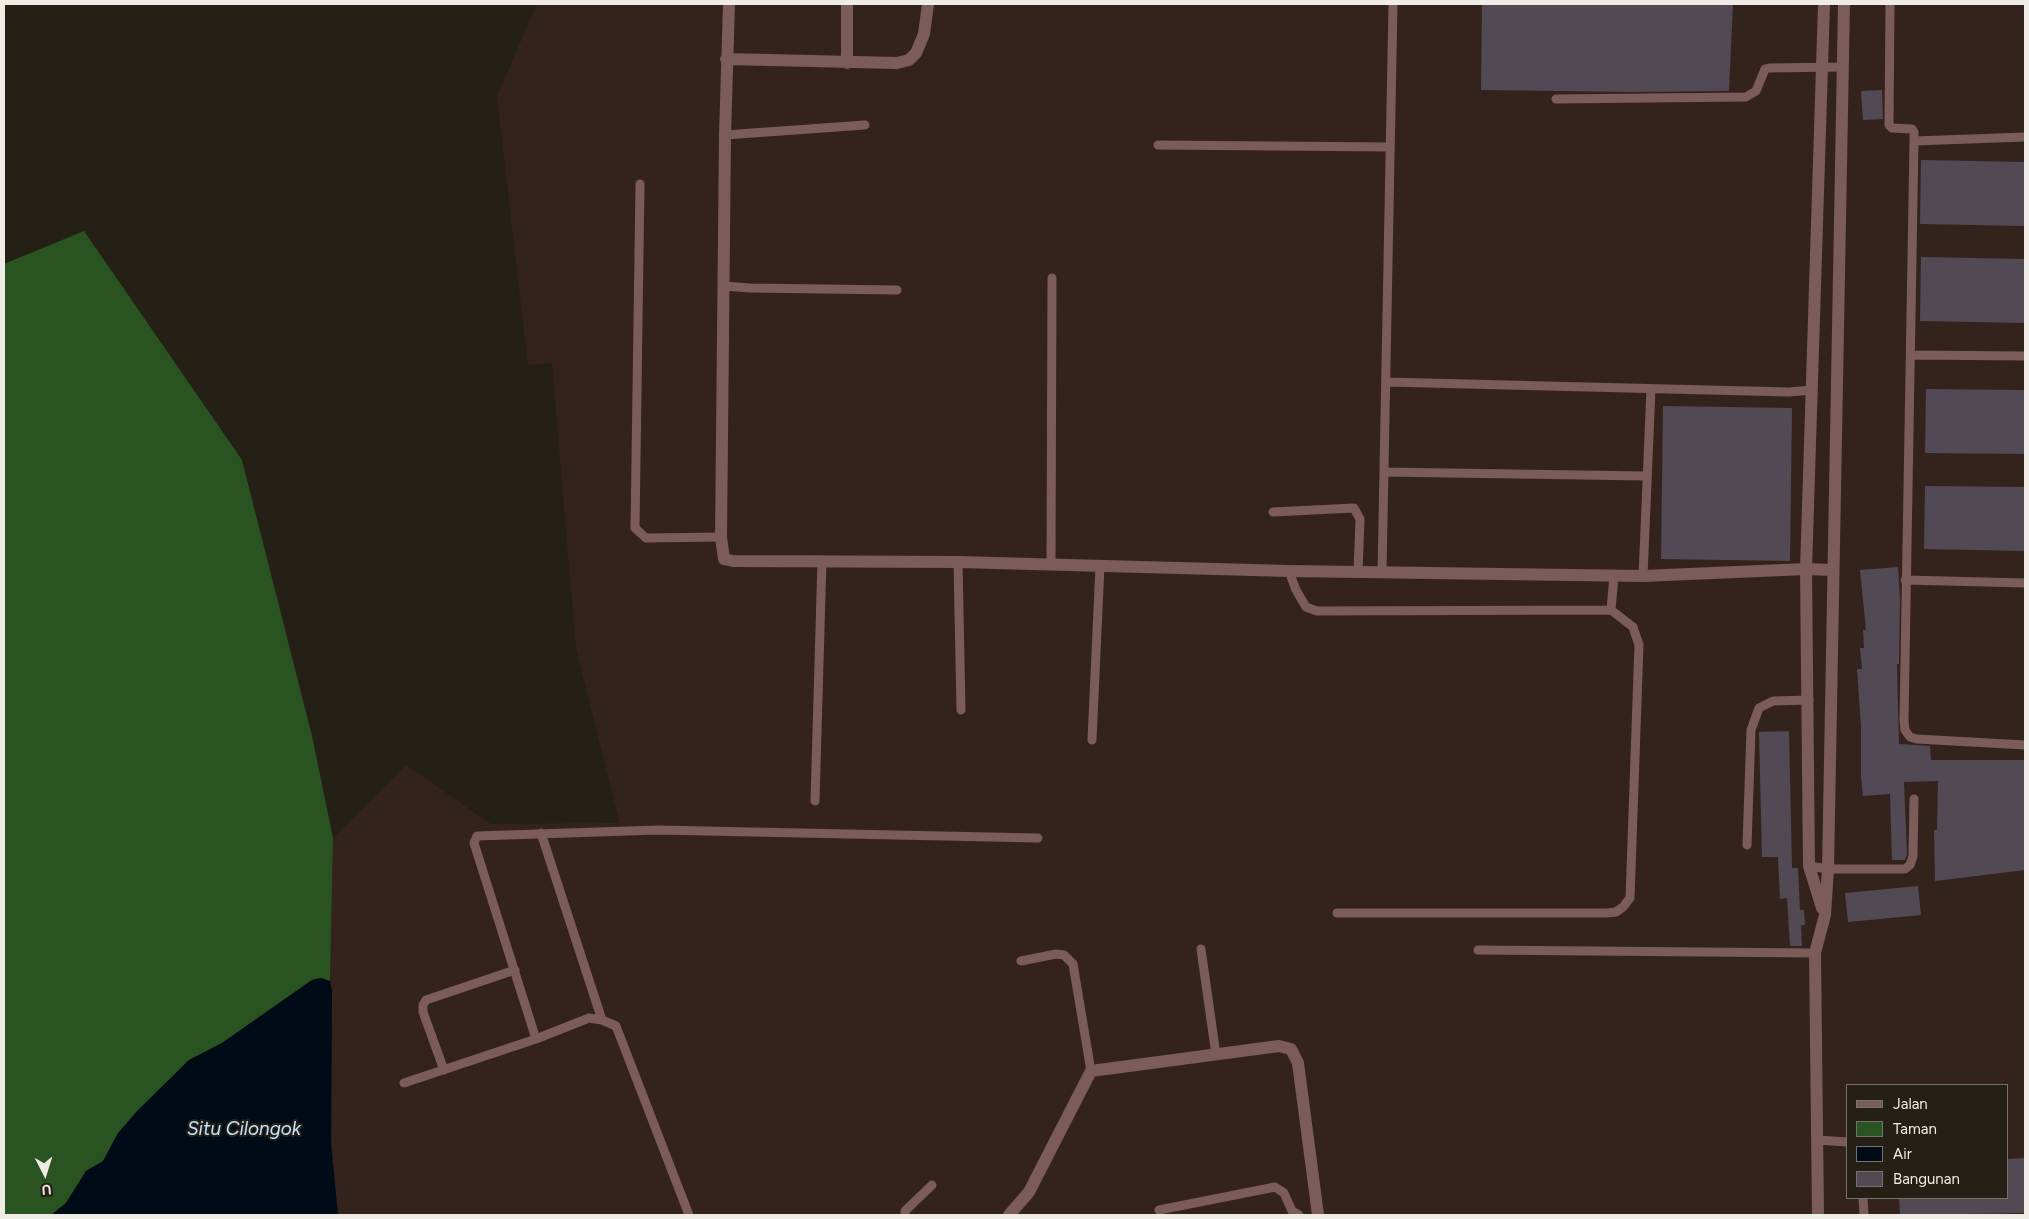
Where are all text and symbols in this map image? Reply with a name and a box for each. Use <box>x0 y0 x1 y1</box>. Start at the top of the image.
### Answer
legend <box>1846 1084 2009 1199</box>
text: Jalan <box>1893 1095 1928 1113</box>
water label: Situ Cilongok <box>187 1118 301 1140</box>
text: Taman <box>1893 1120 1937 1138</box>
text: Air <box>1893 1145 1912 1163</box>
north arrow <box>20 1149 70 1199</box>
text: Bangunan <box>1893 1170 1960 1188</box>
text: U <box>41 1181 52 1198</box>

